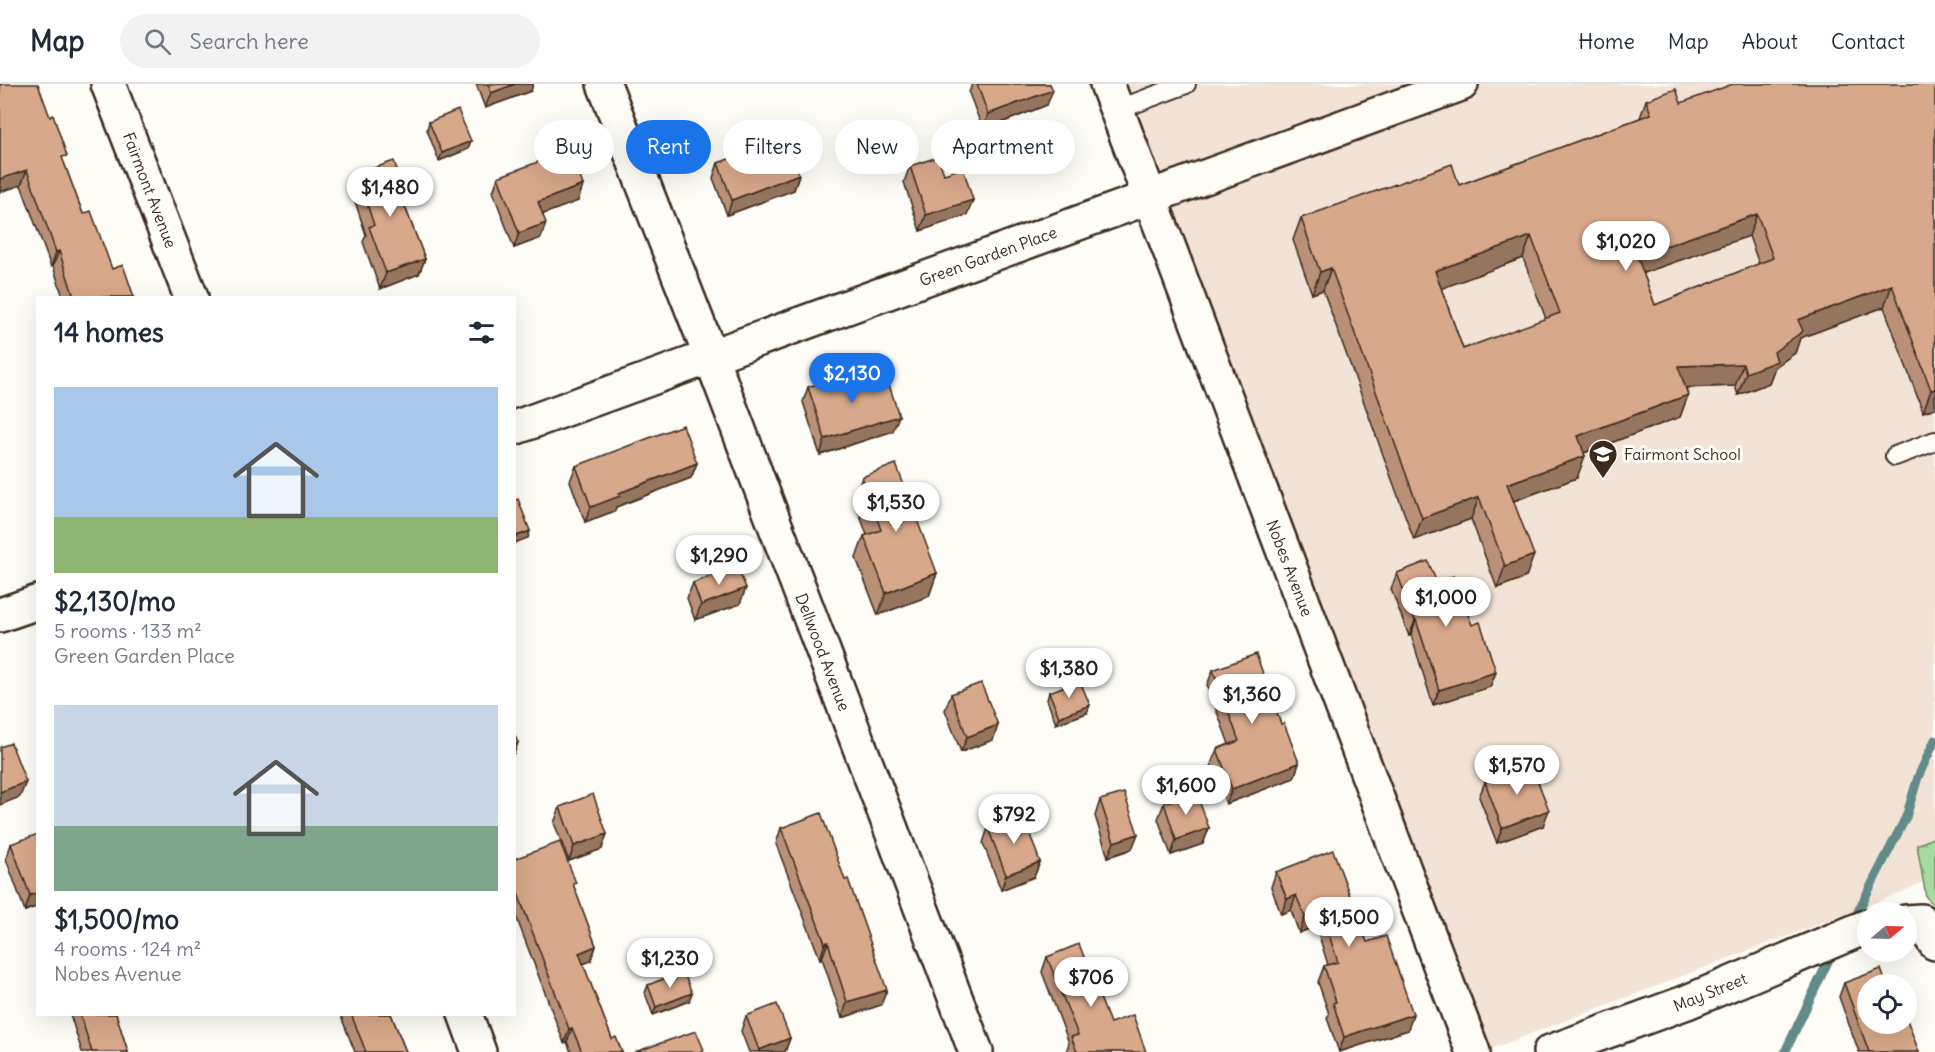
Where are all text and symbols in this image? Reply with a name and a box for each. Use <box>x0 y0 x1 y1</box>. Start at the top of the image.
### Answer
search box <box>120 14 540 68</box>
text: Map <box>30 23 84 59</box>
icon: search <box>141 25 174 58</box>
text: Search here <box>189 27 309 55</box>
text: Home <box>1578 28 1635 55</box>
text: Map <box>1668 28 1709 55</box>
text: About <box>1742 28 1798 55</box>
text: Contact <box>1831 28 1905 55</box>
chip: Buy <box>534 120 614 174</box>
chip: Rent <box>626 120 711 174</box>
chip: Filters <box>723 120 823 174</box>
chip: New <box>835 120 919 174</box>
chip: Apartment <box>931 120 1075 174</box>
street label: Fairmont Avenue <box>119 129 181 251</box>
pin: $1,480 <box>341 167 439 218</box>
text: $1,480 <box>361 174 419 199</box>
pin: $1,020 <box>1577 221 1675 272</box>
street label: Green Garden Place <box>917 222 1059 290</box>
text: $1,020 <box>1596 228 1656 253</box>
text: 14 homes <box>54 316 164 349</box>
icon: filters <box>465 316 498 349</box>
pin: $2,130 <box>803 353 901 404</box>
text: $2,130 <box>823 360 881 385</box>
icon: home <box>222 426 330 534</box>
school or university icon: Fairmont School <box>1587 438 1619 480</box>
place label: Fairmont School <box>1624 444 1741 464</box>
pin: $1,530 <box>847 482 945 533</box>
text: $1,530 <box>867 489 925 514</box>
street label: Nobes Avenue <box>1262 517 1318 619</box>
pin: $1,290 <box>670 535 768 586</box>
text: $1,290 <box>690 542 748 567</box>
pin: $1,000 <box>1397 577 1495 628</box>
text: $1,000 <box>1415 584 1477 609</box>
text: $2,130/mo <box>54 585 176 618</box>
street label: Dellwood Avenue <box>791 590 855 714</box>
text: 5 rooms · 133 m² <box>54 618 202 643</box>
text: Green Garden Place <box>54 643 235 668</box>
pin: $1,380 <box>1020 648 1118 699</box>
text: $1,380 <box>1040 655 1098 680</box>
pin: $1,360 <box>1203 674 1301 725</box>
text: $1,360 <box>1223 681 1281 706</box>
icon: home <box>222 744 330 852</box>
pin: $1,570 <box>1468 745 1566 796</box>
text: $1,570 <box>1488 752 1546 777</box>
pin: $1,600 <box>1137 765 1235 816</box>
text: $1,600 <box>1156 772 1216 797</box>
pin: $792 <box>978 794 1050 845</box>
text: $792 <box>992 801 1036 826</box>
pin: $1,500 <box>1300 897 1398 948</box>
north arrow <box>1857 902 1917 962</box>
map controls <box>1857 902 1917 1034</box>
text: $1,500/mo <box>54 903 179 936</box>
text: $1,500 <box>1319 904 1379 929</box>
text: 4 rooms · 124 m² <box>54 936 201 961</box>
pin: $1,230 <box>621 938 719 989</box>
text: $1,230 <box>641 945 699 970</box>
pin: $706 <box>1055 957 1127 1008</box>
text: Nobes Avenue <box>54 961 182 986</box>
text: $706 <box>1068 964 1114 989</box>
street label: May Street <box>1670 968 1750 1016</box>
button: locate <box>1857 974 1917 1034</box>

